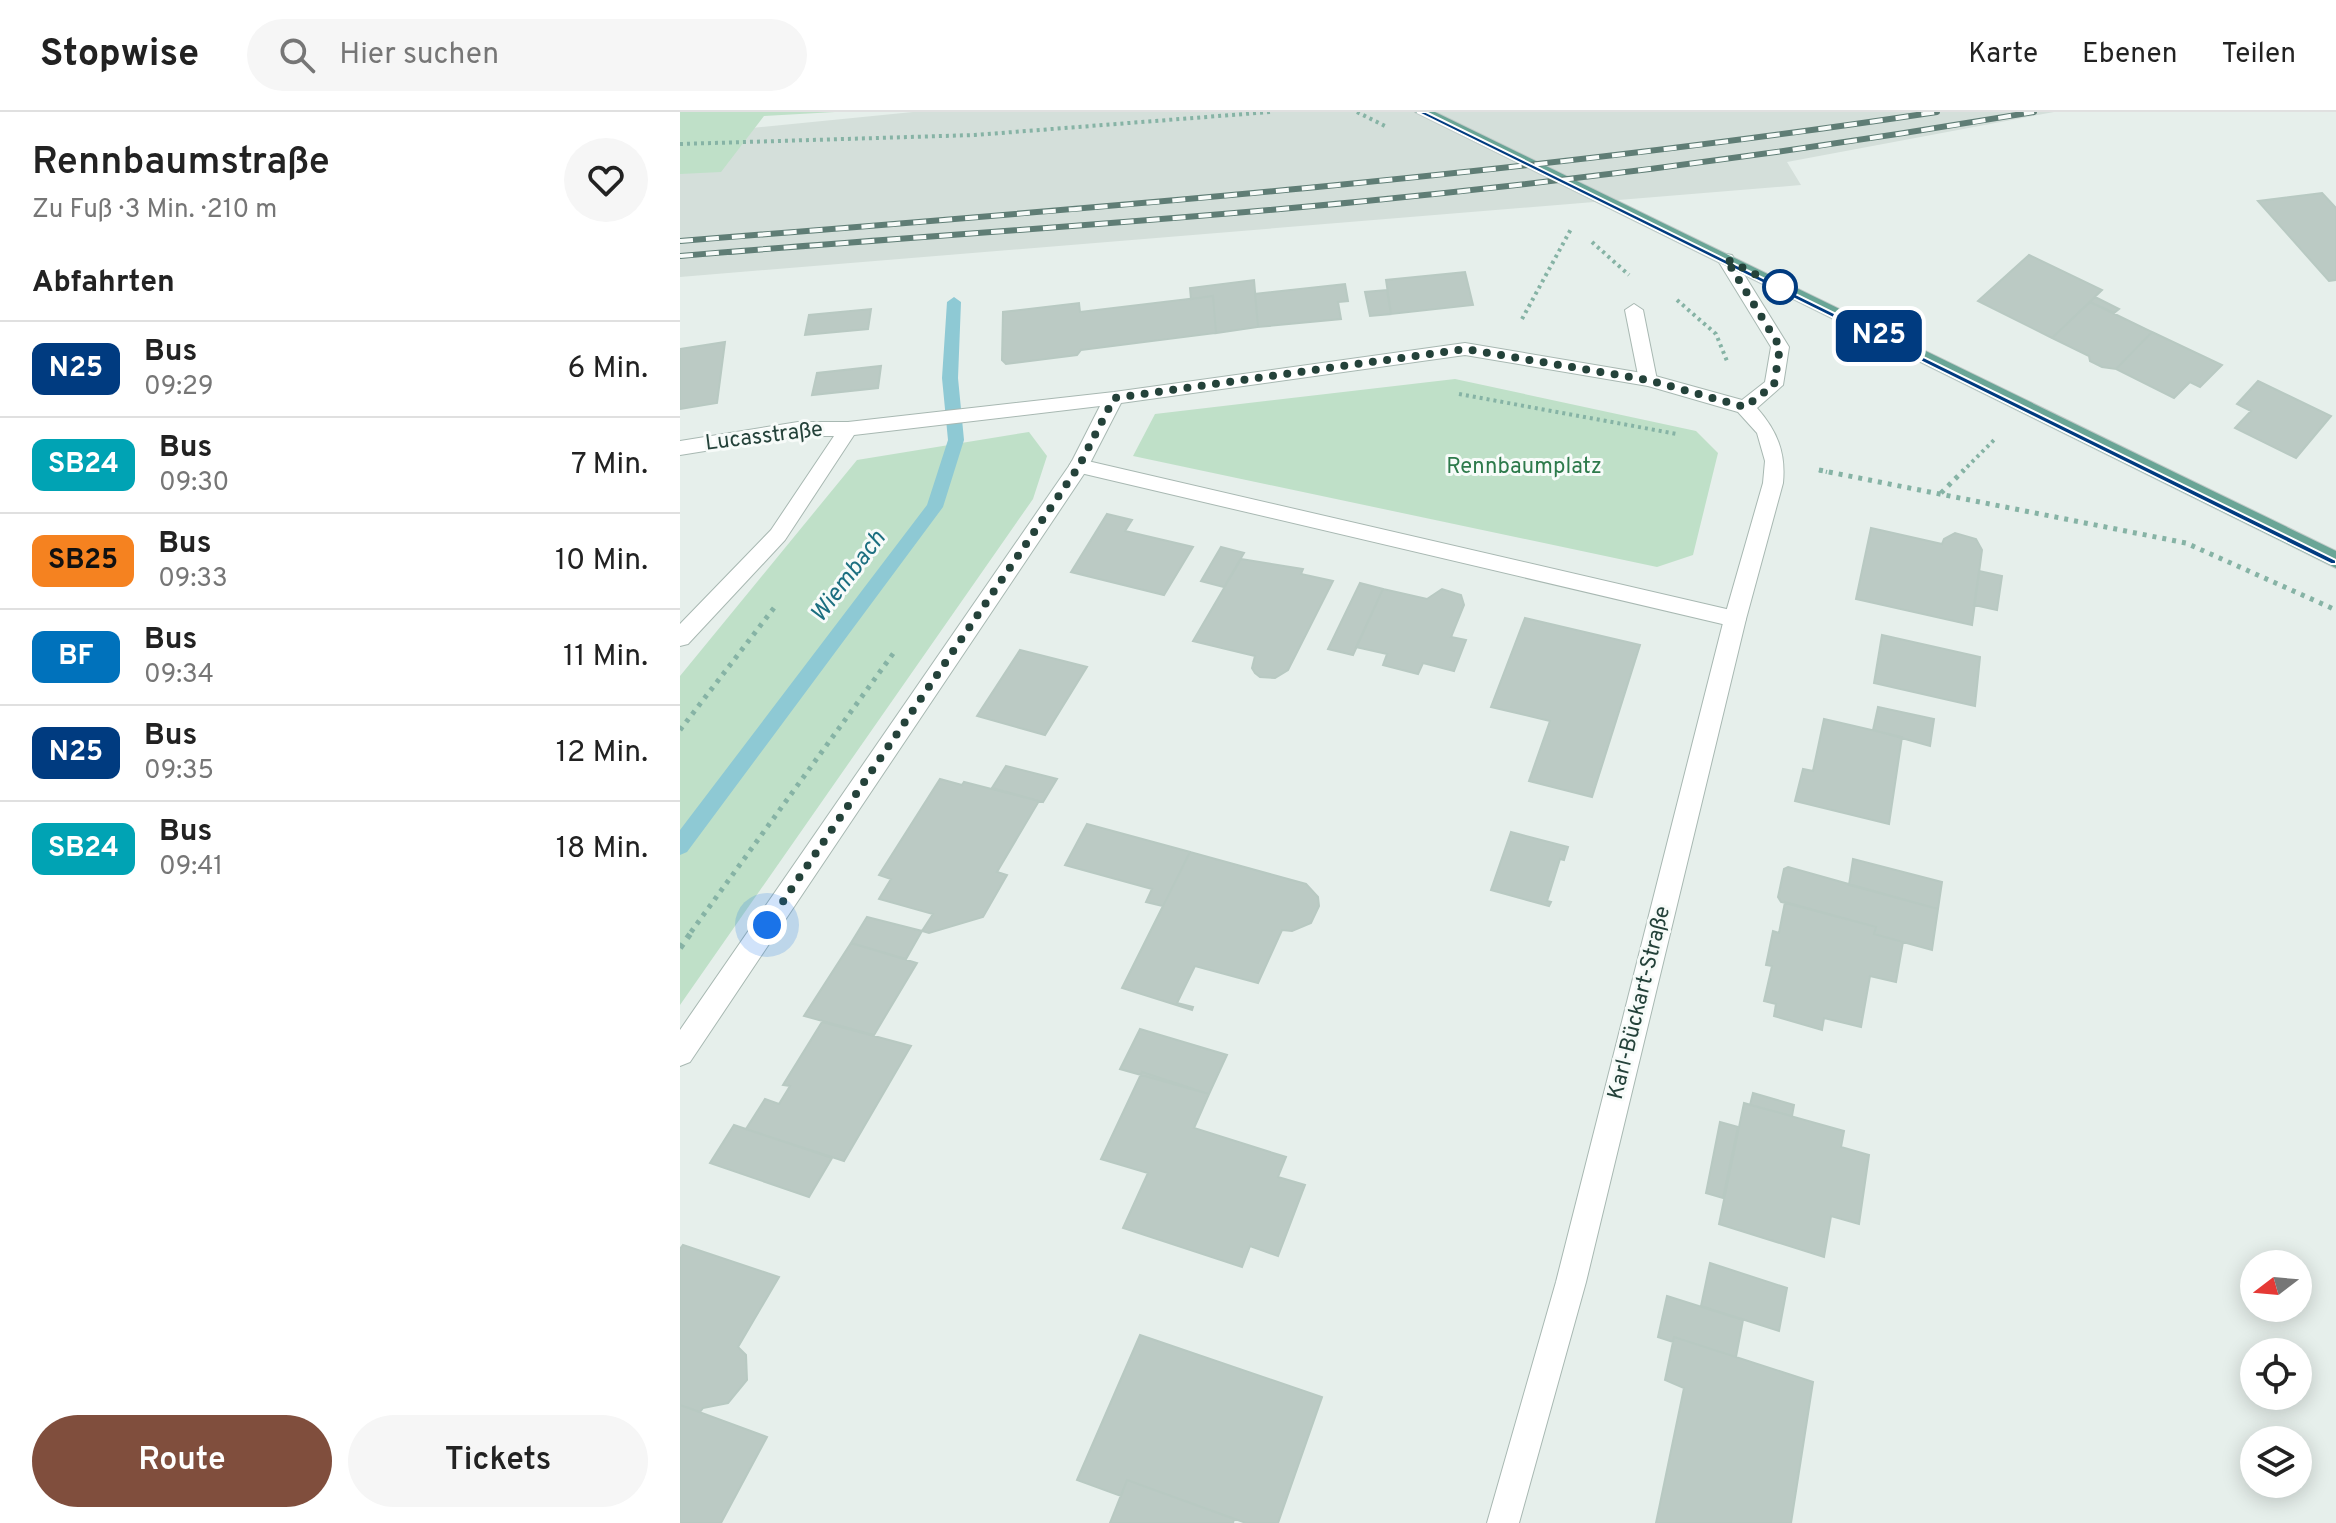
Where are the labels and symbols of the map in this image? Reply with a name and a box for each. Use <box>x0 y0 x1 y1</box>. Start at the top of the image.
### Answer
unlabelled marker <box>1763 270 1797 304</box>
line badge: N25 <box>1833 310 1925 362</box>
street label: Lucasstraße <box>704 416 824 458</box>
park label: Rennbaumplatz <box>1446 454 1602 481</box>
water label: Wiembach <box>805 525 893 629</box>
street label: Karl-Bückart-Straße <box>1603 903 1677 1103</box>
your location <box>747 905 787 945</box>
north arrow <box>2240 1250 2312 1322</box>

